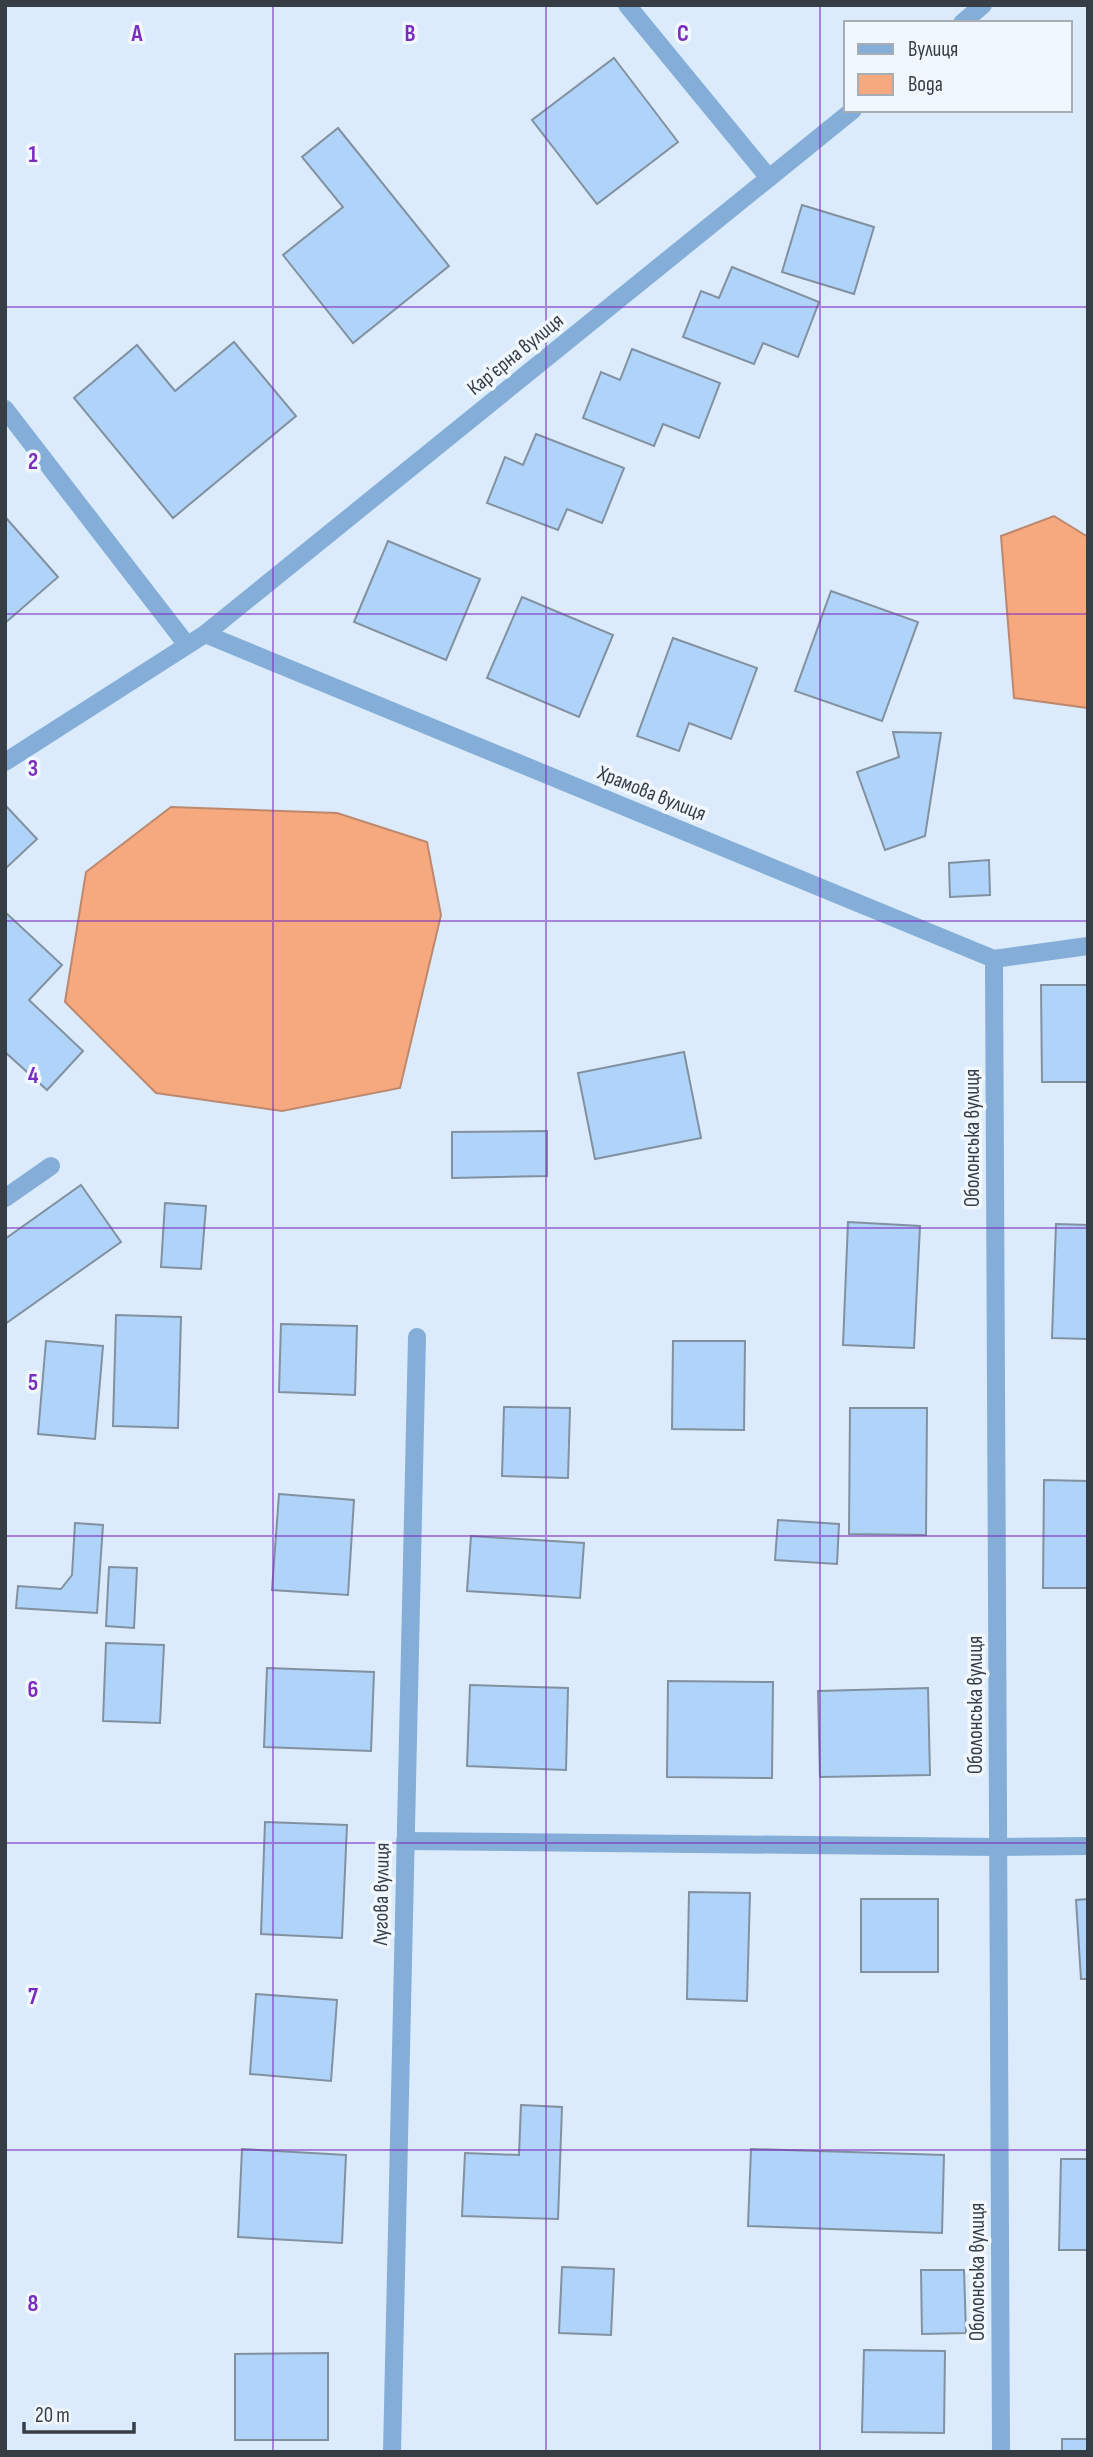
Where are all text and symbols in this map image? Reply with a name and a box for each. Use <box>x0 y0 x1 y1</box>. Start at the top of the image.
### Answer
text: A <box>131 20 144 48</box>
text: B <box>405 20 416 48</box>
text: C <box>677 20 689 48</box>
legend <box>844 21 1072 112</box>
text: Вулиця <box>908 37 958 62</box>
text: Вода <box>908 72 943 97</box>
text: 1 <box>28 141 38 169</box>
street label: Карʼєрна вулиця <box>462 308 568 401</box>
text: 2 <box>28 448 38 476</box>
text: 3 <box>28 755 38 783</box>
street label: Храмова вулиця <box>593 760 710 827</box>
text: 4 <box>28 1062 39 1090</box>
street label: Оболонська вулиця <box>960 1069 985 1207</box>
text: 5 <box>28 1369 38 1397</box>
street label: Оболонська вулиця <box>963 1636 988 1774</box>
text: 6 <box>28 1676 38 1704</box>
street label: Лугова вулиця <box>368 1842 395 1947</box>
text: 7 <box>28 1983 38 2011</box>
street label: Оболонська вулиця <box>965 2203 990 2341</box>
text: 8 <box>28 2290 39 2318</box>
scale bar <box>24 2390 135 2434</box>
text: 20 m <box>35 2403 70 2428</box>

